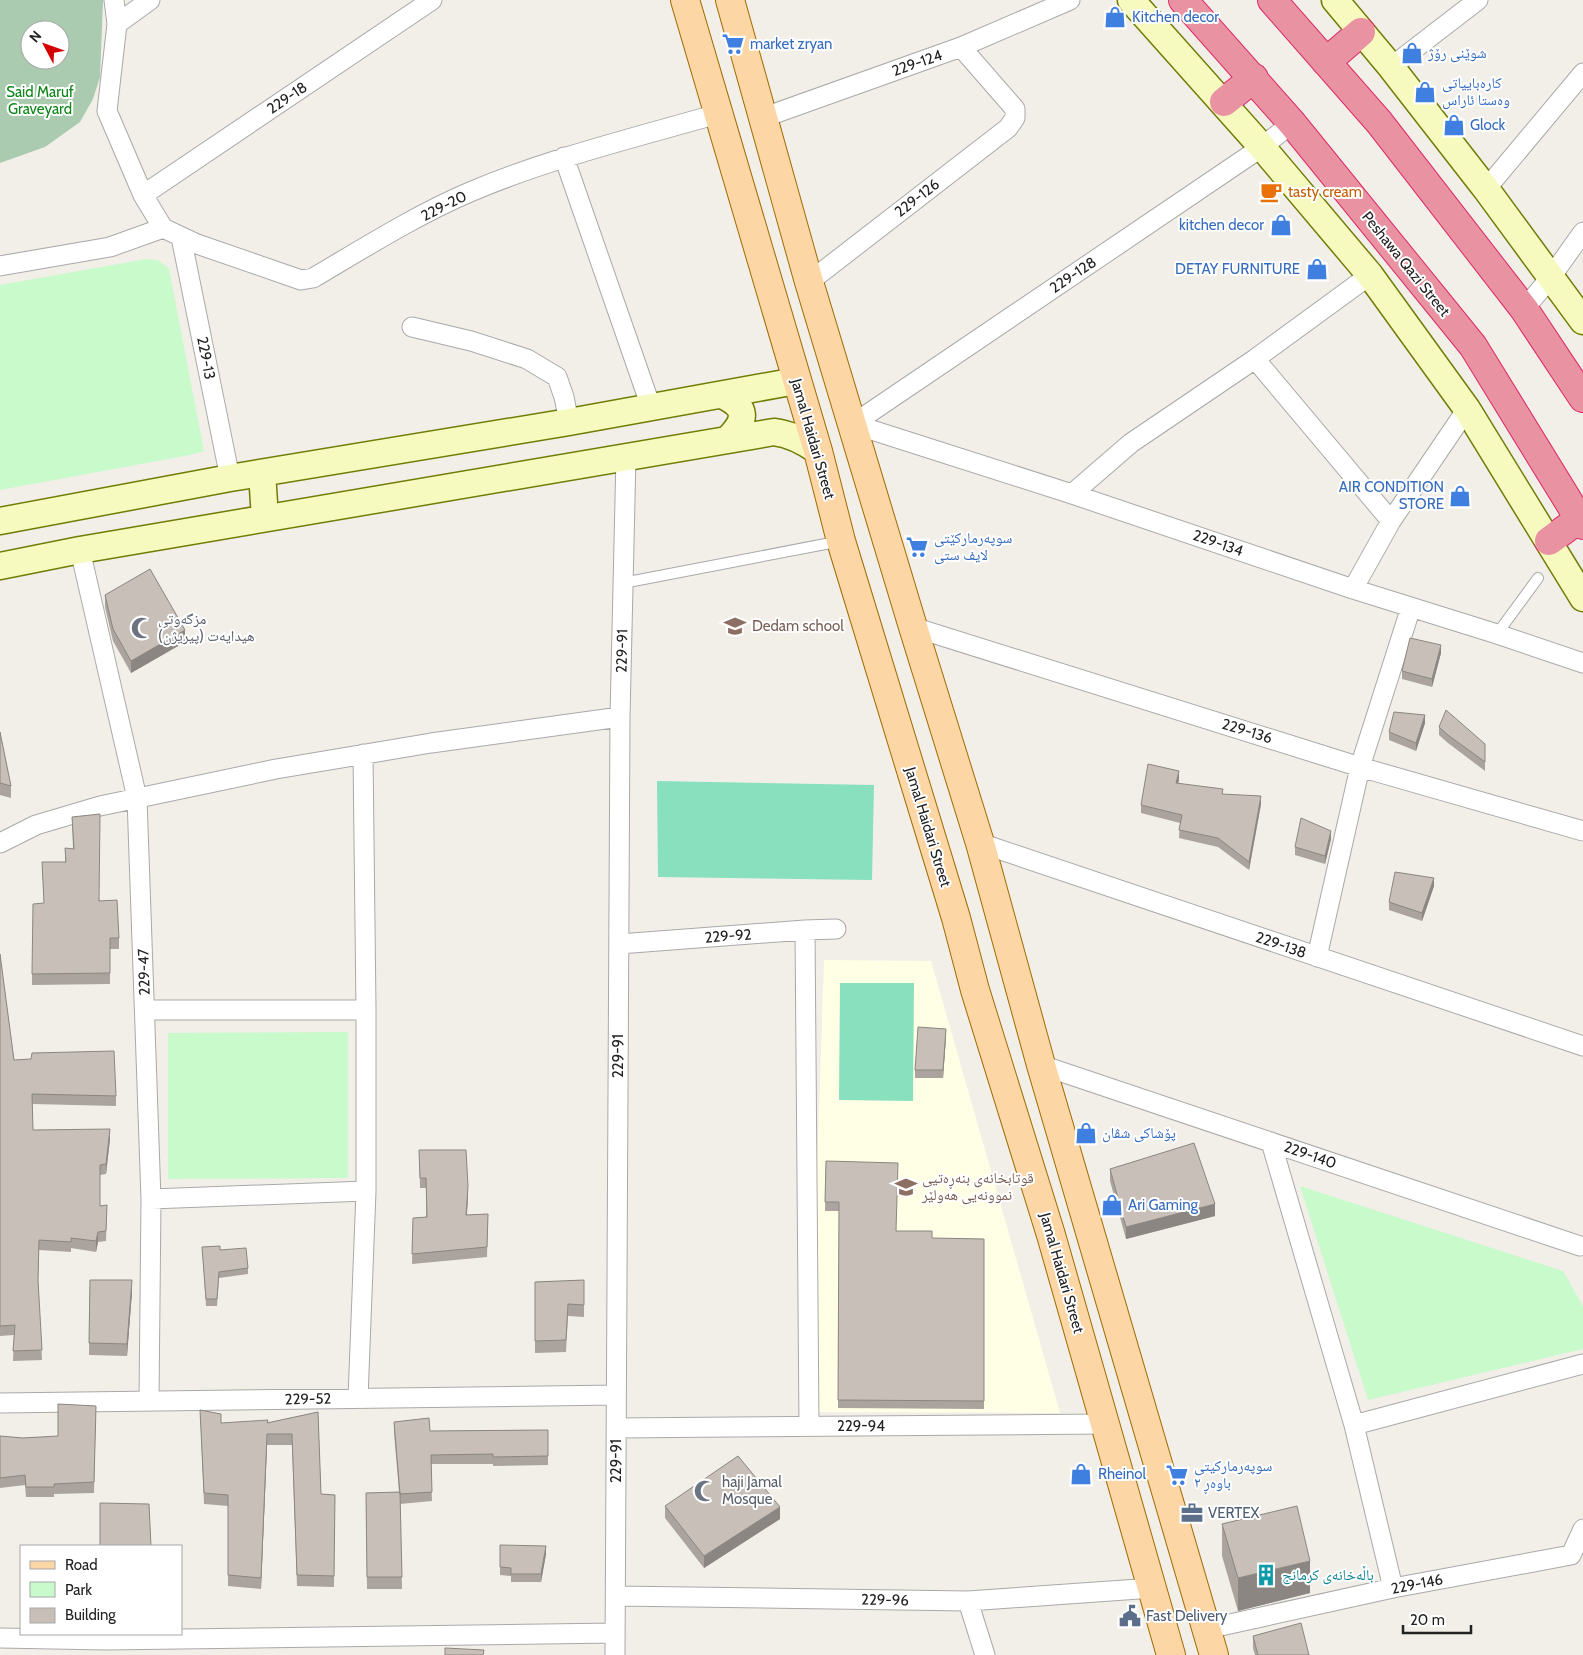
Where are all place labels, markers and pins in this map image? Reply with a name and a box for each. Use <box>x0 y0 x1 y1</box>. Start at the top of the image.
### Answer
shop icon: Kitchen decor <box>1102 4 1128 30</box>
place label: Kitchen decor <box>1132 8 1219 26</box>
supermarket icon: market zryan <box>720 31 746 57</box>
place label: market zryan <box>750 35 832 53</box>
shop icon: شوێنی رۆژ <box>1399 40 1425 66</box>
place label: شوێنی رۆژ <box>1427 44 1487 63</box>
place label: کارەباییاتی وەستا ئاراس <box>1442 74 1510 110</box>
shop icon: کارەباییاتی وەستا ئاراس <box>1412 79 1438 105</box>
shop icon: Glock <box>1441 112 1467 138</box>
place label: Glock <box>1470 116 1506 134</box>
cafe icon: tasty cream <box>1258 179 1284 205</box>
place label: tasty cream <box>1288 183 1362 201</box>
shop icon: kitchen decor <box>1268 212 1294 238</box>
place label: kitchen decor <box>1179 216 1264 234</box>
shop icon: DETAY FURNITURE <box>1304 256 1330 282</box>
place label: DETAY FURNITURE <box>1175 260 1300 278</box>
place label: AIR CONDITION STORE <box>1339 478 1444 513</box>
shop icon: AIR CONDITION STORE <box>1447 483 1473 509</box>
place label: سوپەرمارکێتی لایف ستی <box>934 529 1012 565</box>
supermarket icon: سوپەرمارکێتی لایف ستی <box>904 534 930 560</box>
place label: مزگه‌وتی هیدایه‌ت (پیریژن) <box>158 610 255 646</box>
school or university icon: Dedam school <box>722 613 748 639</box>
mosque icon: مزگه‌وتی هیدایه‌ت (پیریژن) <box>129 615 155 641</box>
place label: Dedam school <box>752 617 844 635</box>
shop icon: پۆشاکی شڤان <box>1073 1120 1099 1146</box>
place label: پۆشاکی شڤان <box>1102 1124 1176 1143</box>
place label: قوتابخانەی بنەڕەتیی نموونەیی هەولێر <box>921 1169 1034 1205</box>
school or university icon: قوتابخانەی بنەڕەتیی نموونەیی هەولێر <box>893 1174 919 1200</box>
shop icon: Ari Gaming <box>1099 1192 1125 1218</box>
place label: Ari Gaming <box>1128 1196 1199 1214</box>
place label: سوپەرمارکیتی باوەڕ ٢ <box>1194 1457 1272 1495</box>
shop icon: Rheinol <box>1068 1461 1094 1487</box>
supermarket icon: سوپەرمارکیتی باوەڕ ٢ <box>1164 1462 1190 1488</box>
place label: Rheinol <box>1098 1465 1147 1483</box>
place label: haji Jamal Mosque <box>722 1473 782 1508</box>
mosque icon: haji Jamal Mosque <box>692 1478 718 1504</box>
office icon: VERTEX <box>1179 1500 1205 1526</box>
place label: VERTEX <box>1208 1504 1260 1522</box>
building icon: باڵەخانەی کرمانج <box>1253 1562 1279 1588</box>
place label: باڵەخانەی کرمانج <box>1282 1565 1374 1585</box>
public building icon: Fast Delivery <box>1117 1603 1143 1629</box>
place label: Fast Delivery <box>1146 1607 1228 1625</box>

